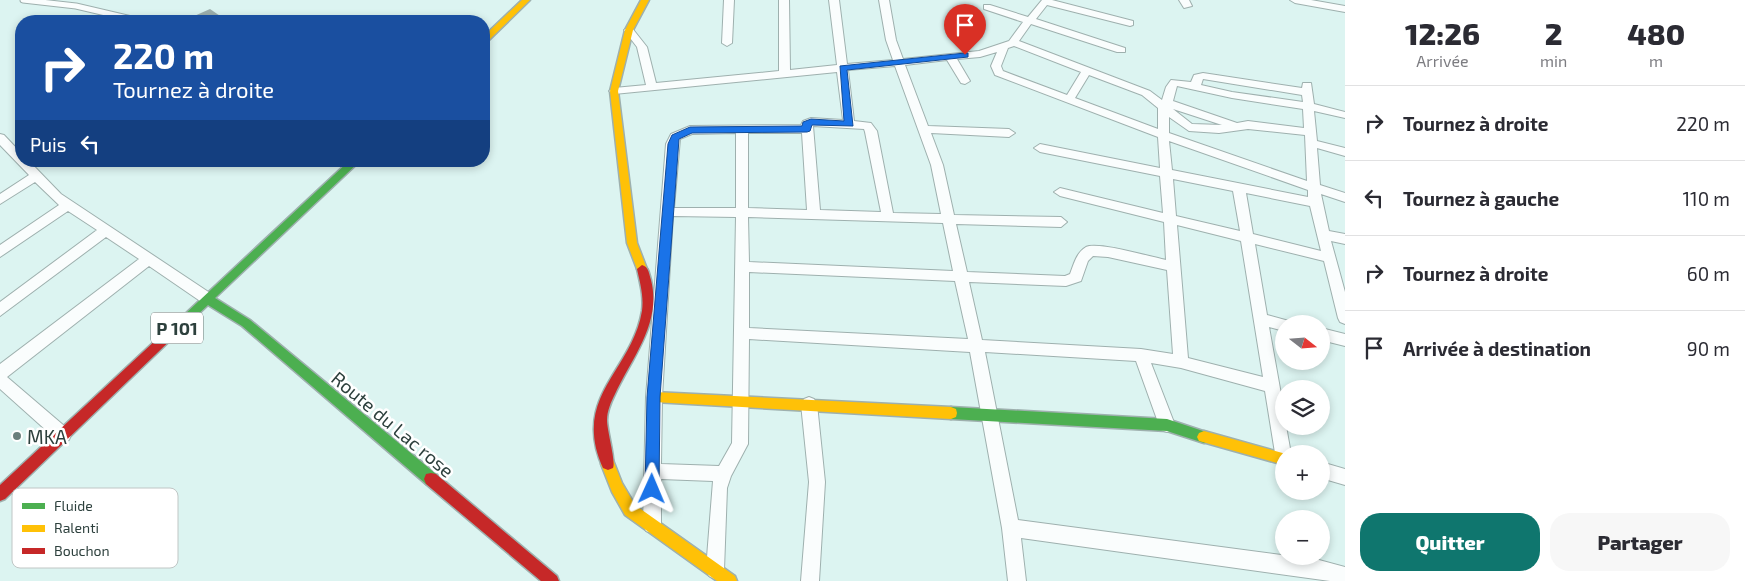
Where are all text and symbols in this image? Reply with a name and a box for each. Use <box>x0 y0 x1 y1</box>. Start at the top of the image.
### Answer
pin <box>944 4 986 55</box>
icon: arrive <box>951 11 979 39</box>
text: 12:26 <box>1405 15 1480 51</box>
text: 2 <box>1545 15 1562 51</box>
text: 480 <box>1627 15 1685 51</box>
text: 220 m <box>113 34 214 76</box>
icon: right <box>30 35 95 100</box>
text: Arrivée <box>1416 51 1469 70</box>
text: min <box>1540 51 1567 70</box>
text: m <box>1649 51 1663 70</box>
text: Tournez à droite <box>113 76 274 102</box>
icon: right <box>1360 109 1388 137</box>
text: Tournez à droite <box>1403 112 1549 135</box>
text: 220 m <box>1676 112 1730 135</box>
icon: left <box>76 130 104 158</box>
text: Puis <box>30 133 66 156</box>
icon: left <box>1360 184 1388 212</box>
text: Tournez à gauche <box>1403 187 1559 210</box>
text: 110 m <box>1683 187 1730 210</box>
icon: right <box>1360 259 1388 287</box>
text: Tournez à droite <box>1403 262 1549 285</box>
text: 60 m <box>1687 262 1730 285</box>
road number: P 101 <box>151 312 203 343</box>
north arrow <box>1275 315 1330 370</box>
map controls <box>1275 315 1330 565</box>
icon: arrive <box>1360 334 1388 362</box>
text: Arrivée à destination <box>1403 337 1591 360</box>
text: 90 m <box>1687 337 1730 360</box>
street label: Route du Lac rose <box>327 366 459 482</box>
button: layers <box>1275 380 1330 435</box>
place label: MKA <box>27 425 67 448</box>
marker: MKA <box>11 430 23 442</box>
button: + <box>1275 445 1330 500</box>
position arrow <box>625 462 677 514</box>
legend <box>12 488 178 568</box>
text: Fluide <box>54 497 93 514</box>
button: − <box>1275 510 1330 565</box>
button: Quitter <box>1360 513 1540 571</box>
button: Partager <box>1550 513 1730 571</box>
text: Ralenti <box>54 519 99 536</box>
text: Bouchon <box>54 542 110 559</box>

